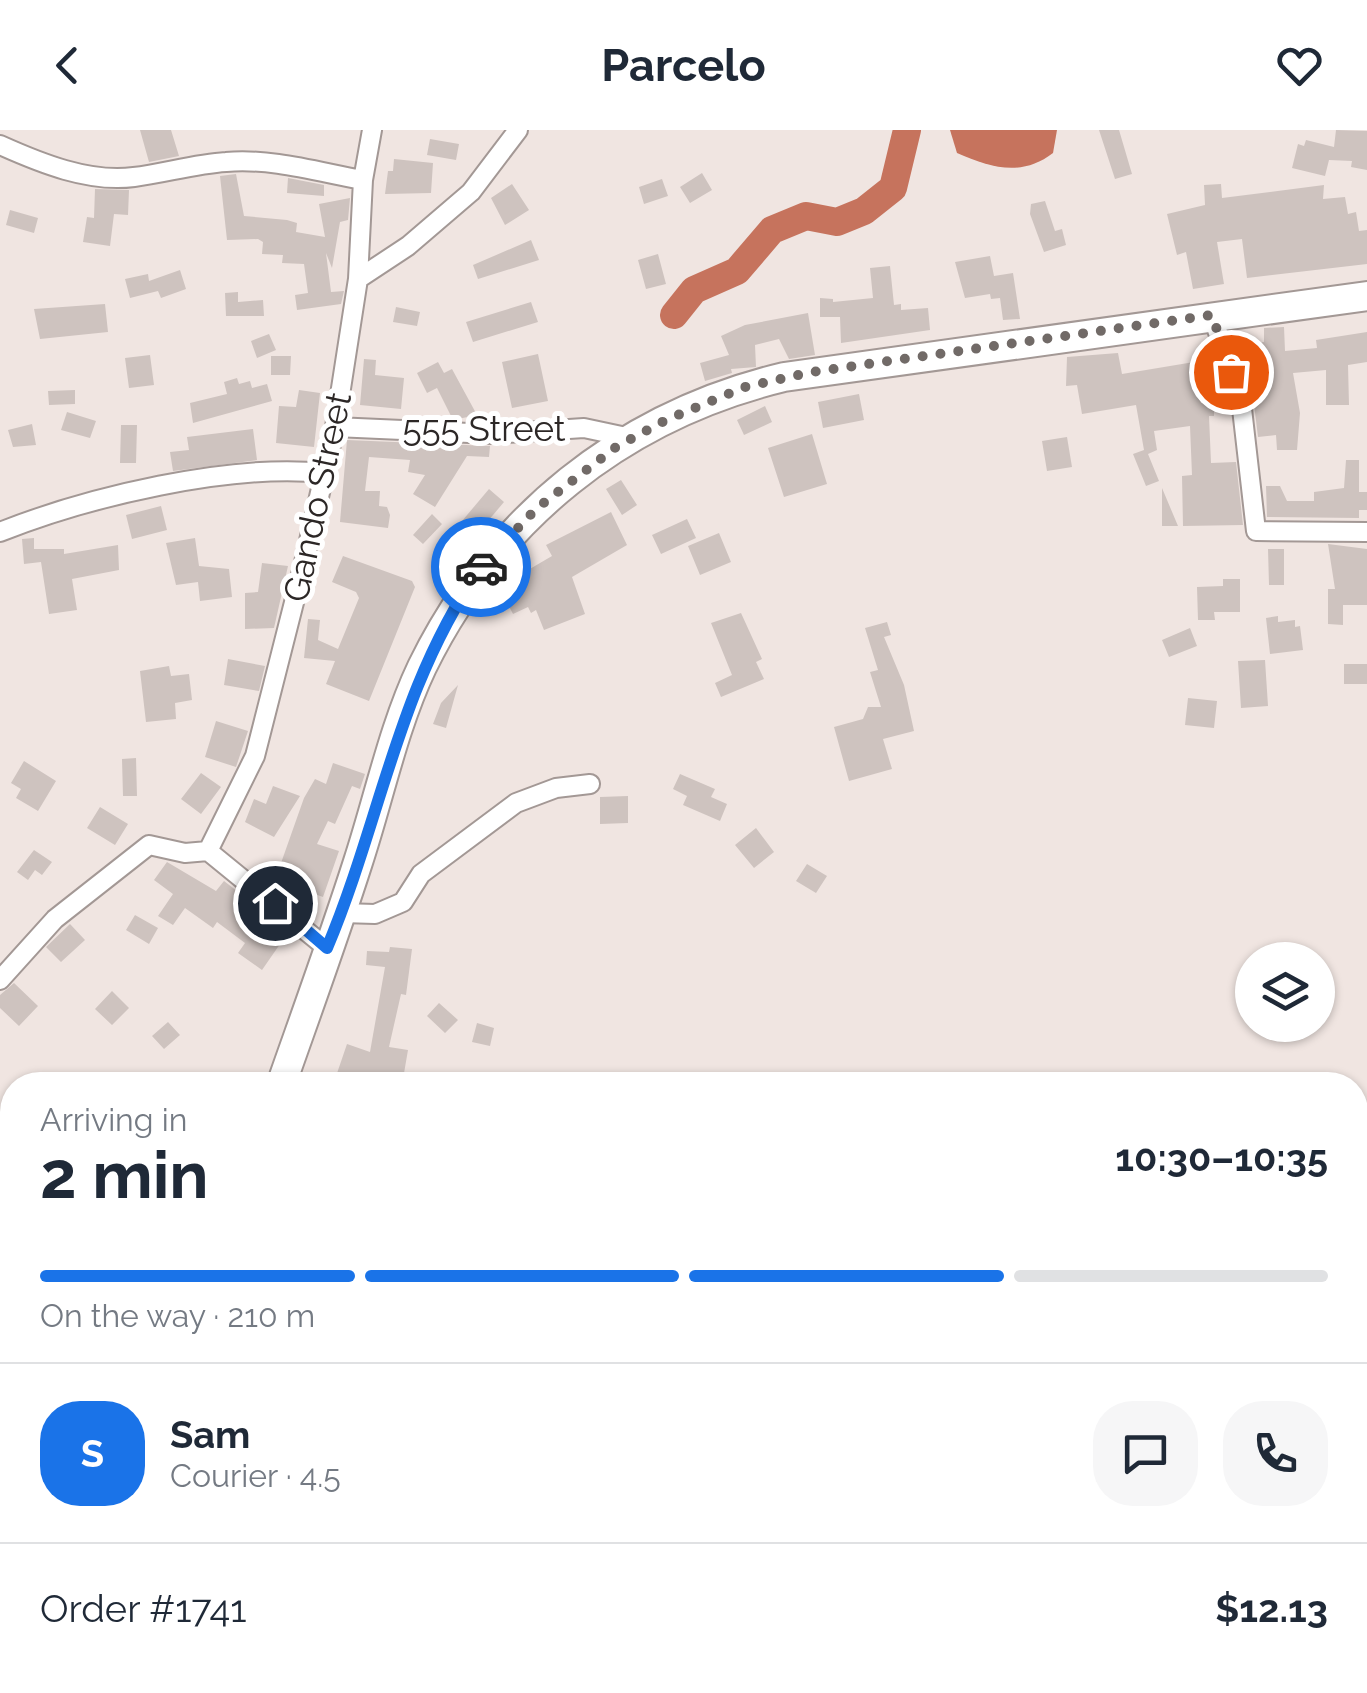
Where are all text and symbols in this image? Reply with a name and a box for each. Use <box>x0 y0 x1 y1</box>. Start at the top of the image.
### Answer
icon: back <box>40 38 95 93</box>
icon: heart <box>1272 38 1327 93</box>
text: Parcelo <box>601 39 766 92</box>
pin <box>1189 330 1274 415</box>
icon: bag <box>1204 345 1259 400</box>
street label: Gando Street <box>275 388 359 605</box>
street label: 555 Street <box>402 408 566 449</box>
courier <box>431 517 531 617</box>
icon: car <box>454 540 509 595</box>
pin <box>233 861 318 946</box>
icon: home <box>248 876 303 931</box>
map controls <box>1235 942 1335 1042</box>
button: layers <box>1235 942 1335 1042</box>
text: Arriving in <box>40 1101 187 1138</box>
text: 10:30–10:35 <box>1115 1135 1328 1180</box>
text: 2 min <box>40 1137 209 1213</box>
text: On the way · 210 m <box>40 1297 315 1334</box>
button: chat <box>1093 1401 1198 1506</box>
button: phone <box>1223 1401 1328 1506</box>
text: Sam <box>170 1412 250 1457</box>
text: S <box>81 1431 104 1476</box>
text: Courier · 4.5 <box>170 1457 341 1494</box>
text: Order #1741 <box>40 1586 247 1631</box>
text: $12.13 <box>1215 1586 1328 1631</box>

